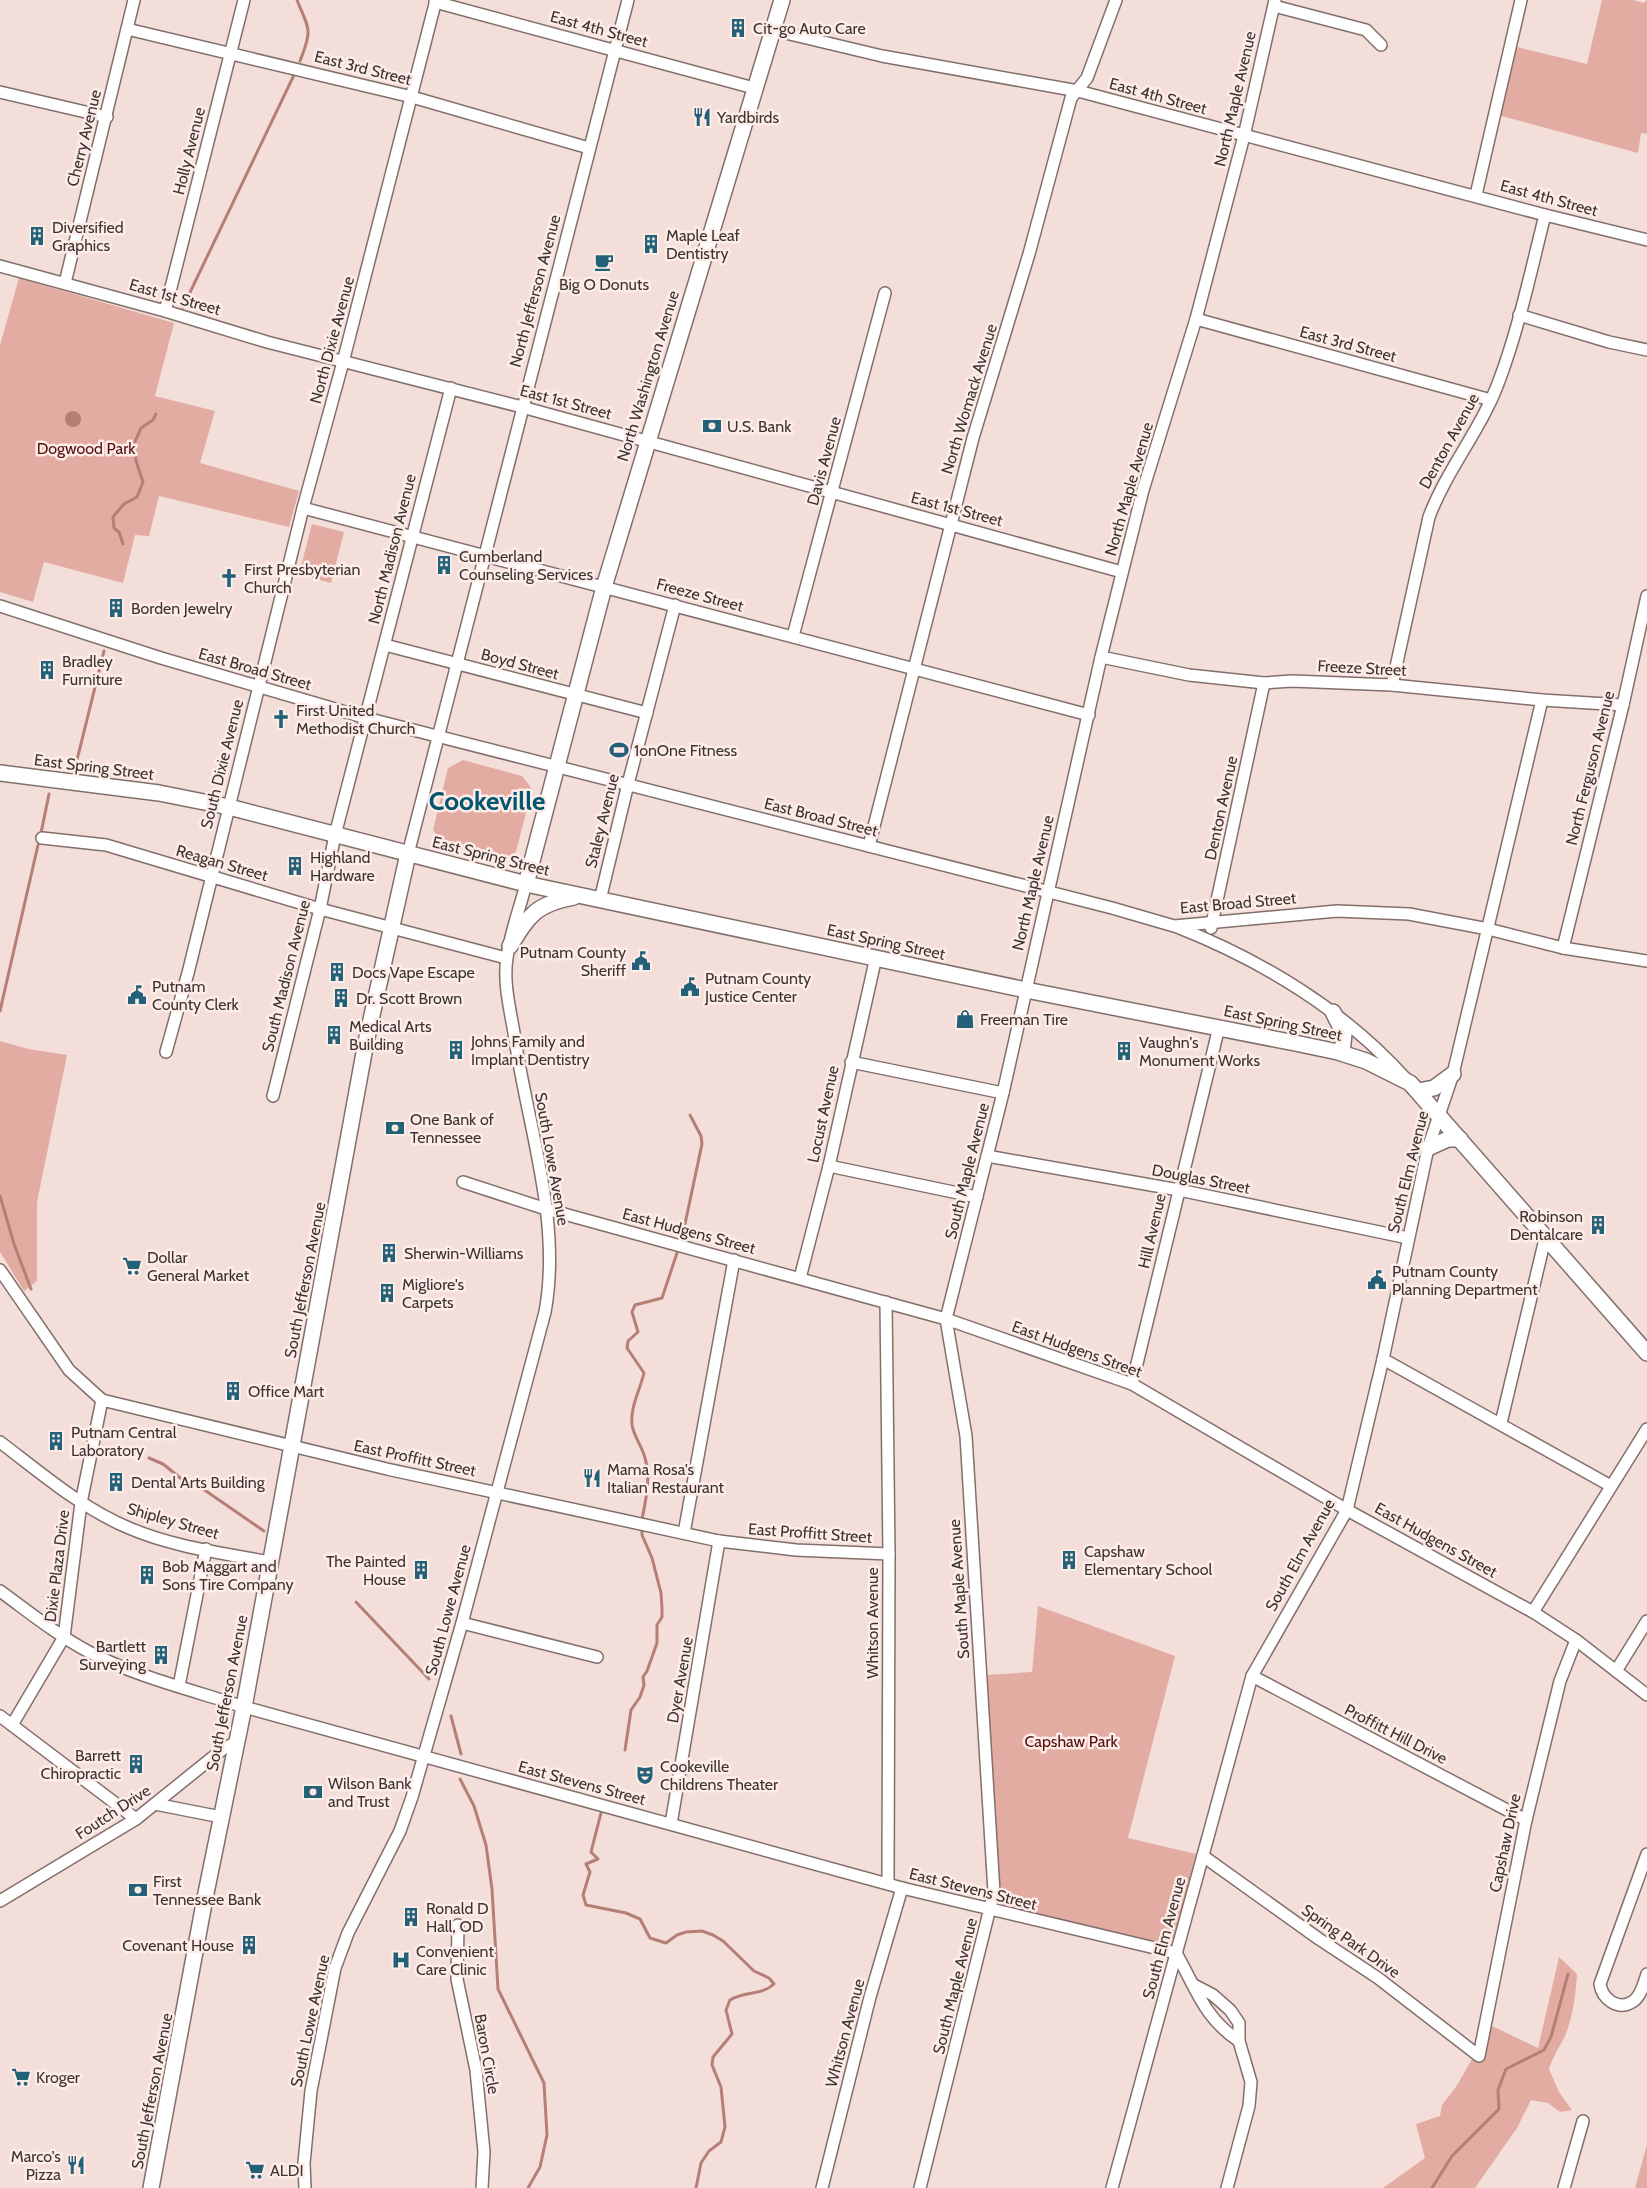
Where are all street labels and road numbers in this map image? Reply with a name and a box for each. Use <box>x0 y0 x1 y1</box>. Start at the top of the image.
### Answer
street label: East 4th Street <box>548 7 650 51</box>
street label: North Maple Avenue <box>1210 29 1260 169</box>
street label: East 3rd Street <box>313 47 414 89</box>
street label: East 4th Street <box>1107 74 1209 118</box>
street label: Cherry Avenue <box>63 88 105 188</box>
street label: Holly Avenue <box>169 105 209 197</box>
street label: East 4th Street <box>1498 176 1600 220</box>
street label: North Jefferson Avenue <box>506 213 564 369</box>
street label: North Dixie Avenue <box>306 274 358 406</box>
street label: East 1st Street <box>127 275 223 319</box>
street label: North Washington Avenue <box>613 288 683 464</box>
street label: North Womack Avenue <box>937 321 1001 477</box>
street label: East 3rd Street <box>1298 322 1399 366</box>
street label: East 1st Street <box>518 381 614 424</box>
street label: Denton Avenue <box>1415 390 1483 492</box>
street label: Davis Avenue <box>803 415 845 507</box>
street label: North Maple Avenue <box>1101 420 1157 558</box>
street label: North Madison Avenue <box>364 472 420 626</box>
street label: East 1st Street <box>909 488 1005 531</box>
street label: Freeze Street <box>654 574 746 616</box>
street label: East Broad Street <box>196 644 314 694</box>
street label: Boyd Street <box>479 645 562 684</box>
street label: Freeze Street <box>1317 656 1408 680</box>
street label: North Ferguson Avenue <box>1562 689 1618 847</box>
street label: South Dixie Avenue <box>197 697 247 831</box>
street label: East Spring Street <box>33 750 156 784</box>
street label: Denton Avenue <box>1201 754 1241 862</box>
street label: Staley Avenue <box>581 772 623 870</box>
street label: East Broad Street <box>762 794 880 840</box>
street label: North Maple Avenue <box>1008 813 1058 953</box>
street label: East Spring Street <box>430 832 552 880</box>
street label: Reagan Street <box>174 841 271 885</box>
street label: East Broad Street <box>1179 888 1297 918</box>
street label: South Madison Avenue <box>258 898 314 1054</box>
street label: East Spring Street <box>825 920 947 964</box>
street label: East Spring Street <box>1222 1001 1344 1045</box>
street label: Locust Avenue <box>803 1064 843 1164</box>
street label: South Lowe Avenue <box>531 1091 573 1227</box>
street label: South Maple Avenue <box>941 1101 993 1241</box>
street label: South Elm Avenue <box>1384 1109 1432 1235</box>
street label: Douglas Street <box>1150 1160 1252 1198</box>
street label: Hill Avenue <box>1134 1192 1170 1270</box>
street label: South Jefferson Avenue <box>281 1200 329 1360</box>
street label: East Hudgens Street <box>620 1204 758 1258</box>
street label: East Hudgens Street <box>1009 1317 1145 1382</box>
street label: East Proffitt Street <box>352 1436 478 1480</box>
street label: South Elm Avenue <box>1261 1496 1339 1614</box>
street label: East Hudgens Street <box>1371 1498 1501 1582</box>
street label: Shipley Street <box>125 1499 222 1543</box>
street label: Dixie Plaza Drive <box>41 1509 73 1623</box>
street label: East Proffitt Street <box>747 1519 873 1547</box>
street label: South Maple Avenue <box>945 1519 973 1659</box>
street label: South Lowe Avenue <box>421 1542 475 1678</box>
street label: Whitson Avenue <box>863 1567 882 1679</box>
street label: South Jefferson Avenue <box>203 1613 251 1773</box>
street label: Dyer Avenue <box>663 1635 697 1725</box>
street label: Proffitt Hill Drive <box>1342 1700 1450 1768</box>
street label: East Stevens Street <box>516 1757 648 1809</box>
street label: Foutch Drive <box>72 1781 154 1843</box>
street label: Capshaw Drive <box>1485 1792 1525 1894</box>
street label: East Stevens Street <box>907 1864 1039 1914</box>
street label: South Elm Avenue <box>1139 1875 1189 2001</box>
street label: Spring Park Drive <box>1298 1900 1404 1982</box>
street label: South Maple Avenue <box>929 1916 981 2056</box>
street label: South Lowe Avenue <box>287 1953 333 2089</box>
street label: Whitson Avenue <box>821 1977 869 2089</box>
street label: South Jefferson Avenue <box>128 2011 176 2171</box>
street label: Baron Circle <box>471 2012 503 2096</box>

